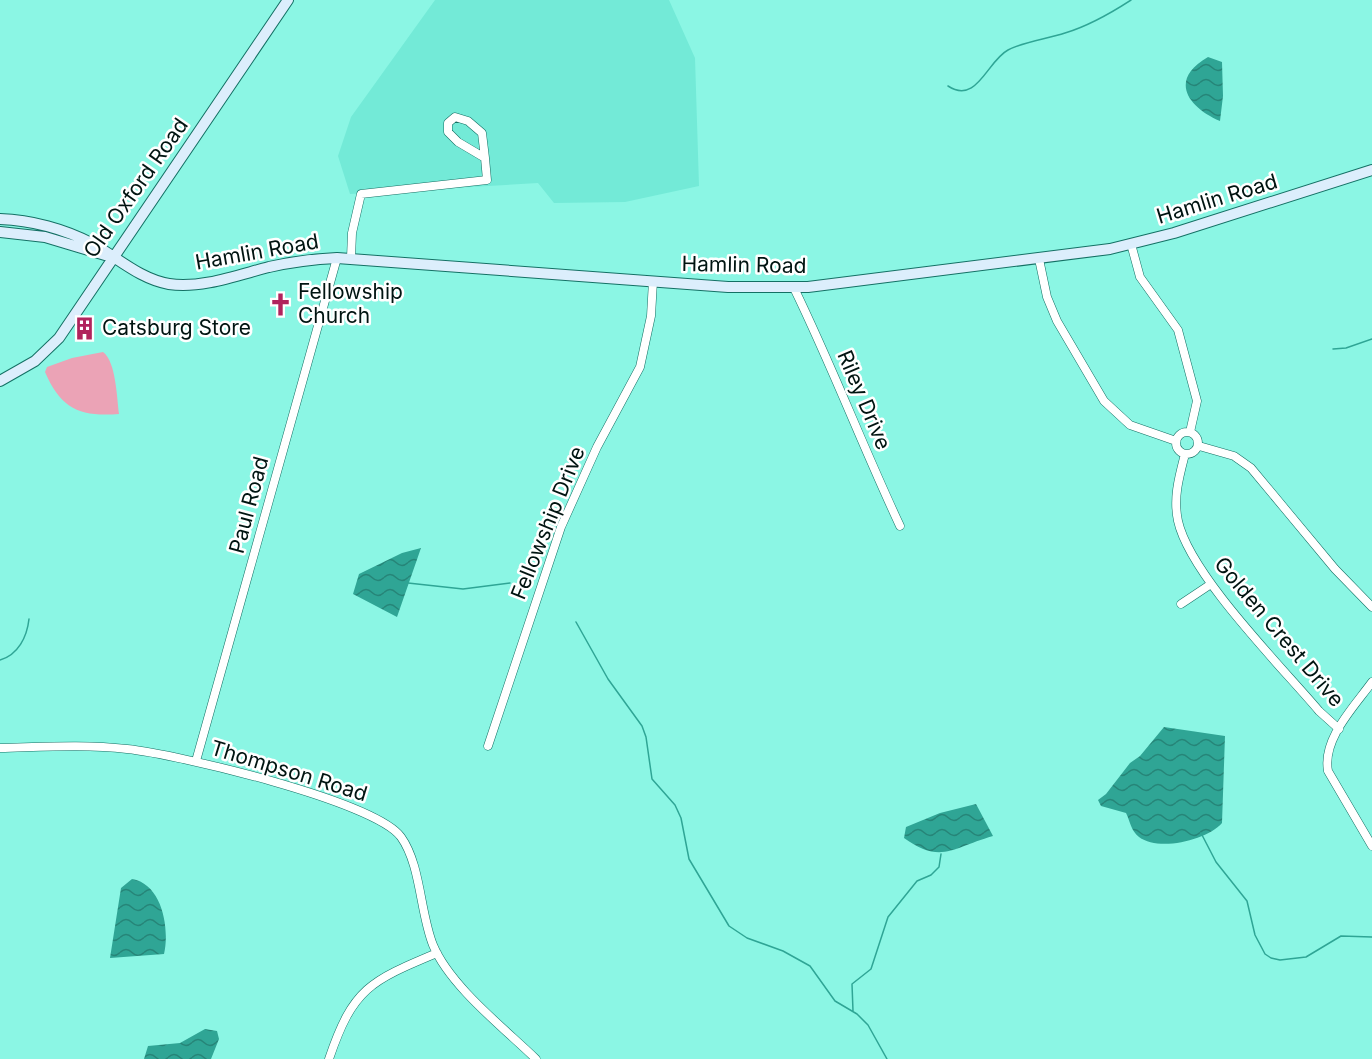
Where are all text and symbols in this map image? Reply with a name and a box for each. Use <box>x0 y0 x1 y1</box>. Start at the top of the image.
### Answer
street label: Old Oxford Road <box>78 113 193 262</box>
street label: Hamlin Road <box>1153 168 1280 229</box>
street label: Hamlin Road <box>193 228 321 275</box>
street label: Hamlin Road <box>681 251 807 278</box>
place label: Fellowship Church <box>298 279 403 328</box>
church icon: Fellowship Church <box>267 291 293 317</box>
building icon: Catsburg Store <box>71 315 97 341</box>
place label: Catsburg Store <box>102 315 251 340</box>
street label: Riley Drive <box>832 346 897 453</box>
street label: Fellowship Drive <box>505 443 590 603</box>
street label: Paul Road <box>224 454 273 556</box>
street label: Golden Crest Drive <box>1209 552 1349 712</box>
street label: Thompson Road <box>208 735 370 806</box>

